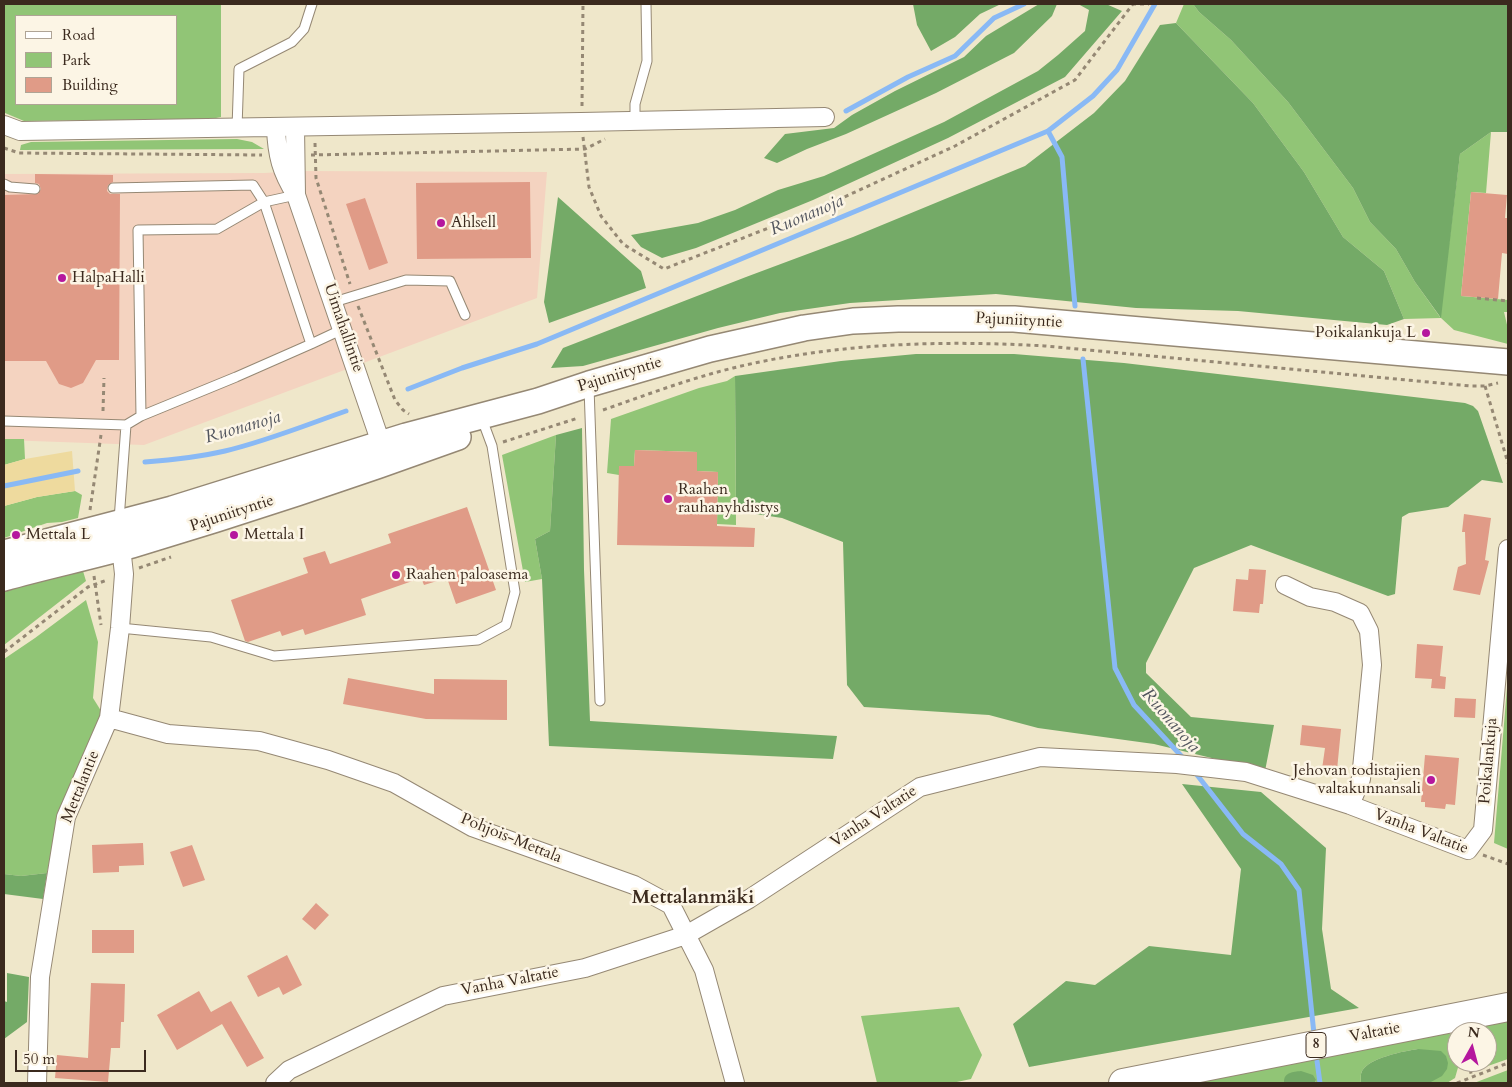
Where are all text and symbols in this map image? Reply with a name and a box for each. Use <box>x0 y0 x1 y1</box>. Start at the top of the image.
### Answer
legend <box>15 15 178 105</box>
text: Road <box>62 25 95 45</box>
text: Park <box>62 50 91 70</box>
text: Building <box>62 75 118 95</box>
water label: Ruonanoja <box>767 191 847 241</box>
place label: Ahlsell <box>451 213 496 233</box>
marker: Ahlsell <box>435 217 447 229</box>
place label: HalpaHalli <box>72 268 145 288</box>
marker: HalpaHalli <box>56 272 68 284</box>
street label: Uimahallintie <box>319 281 367 375</box>
street label: Pajuniityntie <box>975 309 1063 333</box>
place label: Poikalankuja L <box>1315 323 1416 343</box>
marker: Poikalankuja L <box>1420 327 1432 339</box>
street label: Pajuniityntie <box>576 353 664 397</box>
water label: Ruonanoja <box>203 407 283 449</box>
place label: Raahen rauhanyhdistys <box>678 480 779 518</box>
street label: Pajuniityntie <box>188 491 276 537</box>
marker: Raahen rauhanyhdistys <box>662 493 674 505</box>
place label: Mettala L <box>26 525 90 545</box>
place label: Mettala I <box>244 525 304 545</box>
marker: Mettala L <box>10 529 22 541</box>
marker: Mettala I <box>228 529 240 541</box>
place label: Raahen paloasema <box>406 565 528 585</box>
marker: Raahen paloasema <box>390 569 402 581</box>
water label: Ruonanoja <box>1136 684 1204 758</box>
street label: Poikalankuja <box>1476 717 1502 805</box>
street label: Mettalantie <box>58 748 104 826</box>
place label: Jehovan todistajien valtakunnansali <box>1293 761 1421 799</box>
marker: Jehovan todistajien valtakunnansali <box>1425 774 1437 786</box>
street label: Vanha Valtatie <box>827 782 921 852</box>
street label: Vanha Valtatie <box>1371 805 1471 859</box>
street label: Pohjois-Mettala <box>458 810 564 868</box>
district label: Mettalanmäki <box>632 888 754 910</box>
street label: Vanha Valtatie <box>459 963 561 1001</box>
street label: Valtatie <box>1348 1019 1402 1047</box>
north arrow <box>1447 1022 1497 1072</box>
text: N <box>1467 1022 1481 1043</box>
road number: 8 <box>1306 1032 1326 1058</box>
scale bar <box>18 1040 149 1072</box>
text: 50 m <box>23 1049 55 1069</box>

